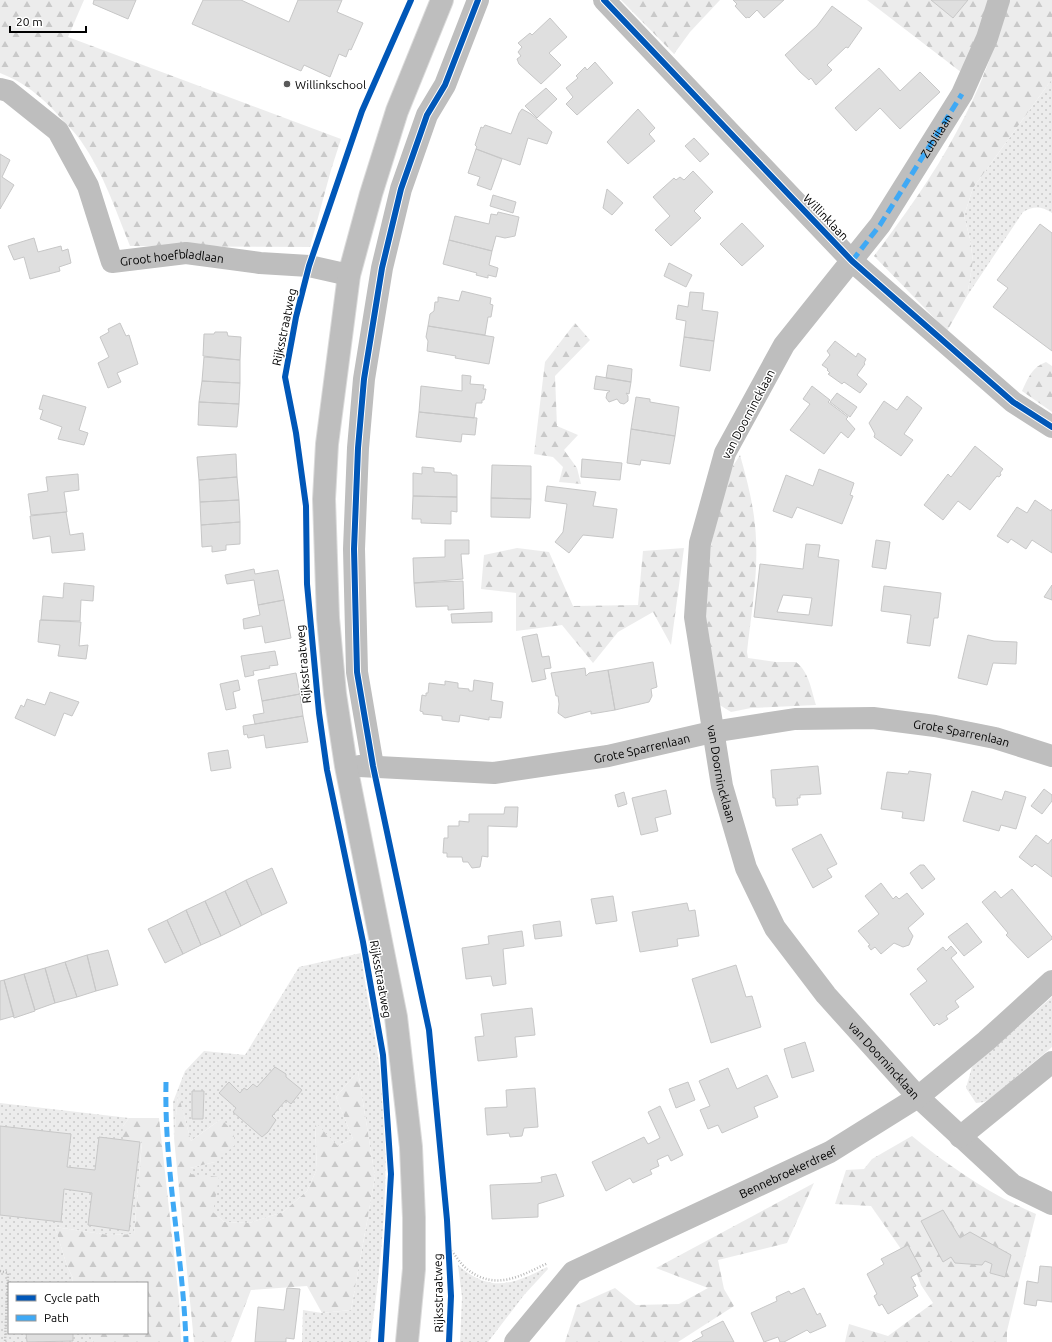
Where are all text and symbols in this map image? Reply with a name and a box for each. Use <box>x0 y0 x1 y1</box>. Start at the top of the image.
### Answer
scale bar <box>10 8 86 34</box>
text: 20 m <box>16 15 43 28</box>
place label: Willinkschool <box>295 78 366 91</box>
marker: Willinkschool <box>282 79 292 89</box>
street label: Zublilaan <box>917 111 954 160</box>
street label: Willinklaan <box>801 191 851 243</box>
street label: Groot hoefbladlaan <box>119 246 225 267</box>
street label: Rijksstraatweg <box>269 287 299 367</box>
street label: van Doornincklaan <box>719 367 777 461</box>
street label: Rijksstraatweg <box>293 624 313 704</box>
street label: Grote Sparrenlaan <box>913 717 1011 749</box>
street label: van Doornincklaan <box>706 724 739 824</box>
street label: Grote Sparrenlaan <box>593 731 691 765</box>
street label: Rijksstraatweg <box>368 939 394 1019</box>
street label: van Doornincklaan <box>847 1019 923 1101</box>
street label: Bennebroekerdreef <box>737 1143 839 1200</box>
street label: Rijksstraatweg <box>431 1253 445 1333</box>
legend <box>8 1282 148 1334</box>
text: Cycle path <box>44 1291 100 1304</box>
text: Path <box>44 1311 69 1324</box>

